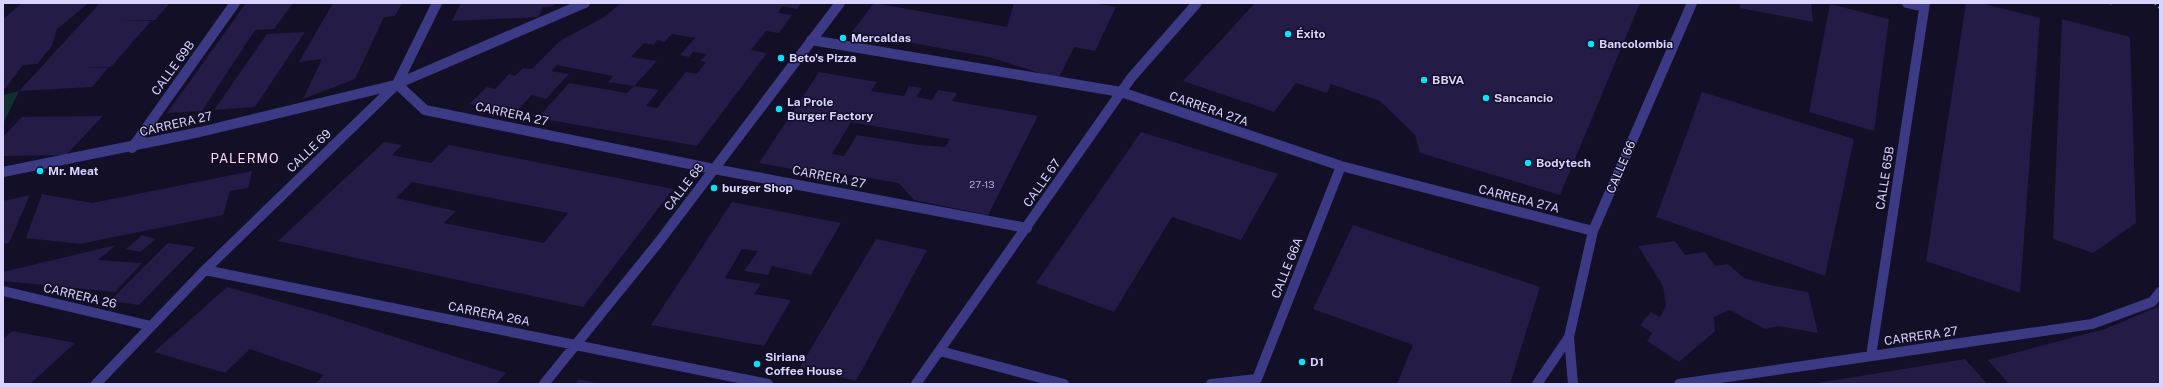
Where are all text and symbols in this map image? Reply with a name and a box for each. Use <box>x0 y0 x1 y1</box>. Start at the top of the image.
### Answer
place label: Éxito <box>1296 27 1326 41</box>
marker: Éxito <box>1283 29 1293 39</box>
place label: Mercaldas <box>851 31 911 45</box>
marker: Mercaldas <box>838 33 848 43</box>
place label: Bancolombia <box>1599 37 1673 51</box>
street label: CALLE 69B <box>149 38 197 98</box>
marker: Bancolombia <box>1586 39 1596 49</box>
place label: Beto's Pizza <box>789 51 857 65</box>
marker: Beto's Pizza <box>776 53 786 63</box>
place label: BBVA <box>1432 73 1464 87</box>
marker: BBVA <box>1419 75 1429 85</box>
street label: CARRERA 27A <box>1168 89 1251 129</box>
place label: Sancancio <box>1494 91 1553 105</box>
marker: Sancancio <box>1481 93 1491 103</box>
place label: La Prole Burger Factory <box>787 95 873 123</box>
street label: CARRERA 27 <box>474 99 550 129</box>
marker: La Prole Burger Factory <box>774 104 784 114</box>
street label: CARRERA 27 <box>138 109 214 139</box>
street label: CALLE 69 <box>284 127 334 175</box>
street label: CALLE 66 <box>1604 139 1638 195</box>
street label: CALLE 65B <box>1873 145 1897 211</box>
district label: PALERMO <box>210 151 280 166</box>
street label: CALLE 67 <box>1020 156 1064 210</box>
place label: Bodytech <box>1536 156 1591 170</box>
marker: Bodytech <box>1523 158 1533 168</box>
street label: CALLE 68 <box>661 160 707 213</box>
street label: CARRERA 27 <box>791 163 867 191</box>
place label: Mr. Meat <box>48 164 99 178</box>
marker: Mr. Meat <box>35 166 45 176</box>
house number: 27-13 <box>969 178 995 190</box>
place label: burger Shop <box>722 181 793 195</box>
street label: CARRERA 27A <box>1477 182 1561 216</box>
marker: burger Shop <box>709 183 719 193</box>
street label: CALLE 66A <box>1268 235 1306 300</box>
street label: CARRERA 26 <box>42 281 118 311</box>
street label: CARRERA 26A <box>447 299 532 329</box>
street label: CARRERA 27 <box>1883 324 1959 348</box>
place label: Siriana Coffee House <box>765 350 843 378</box>
place label: D1 <box>1310 355 1324 369</box>
marker: D1 <box>1297 357 1307 367</box>
marker: Siriana Coffee House <box>752 359 762 369</box>

